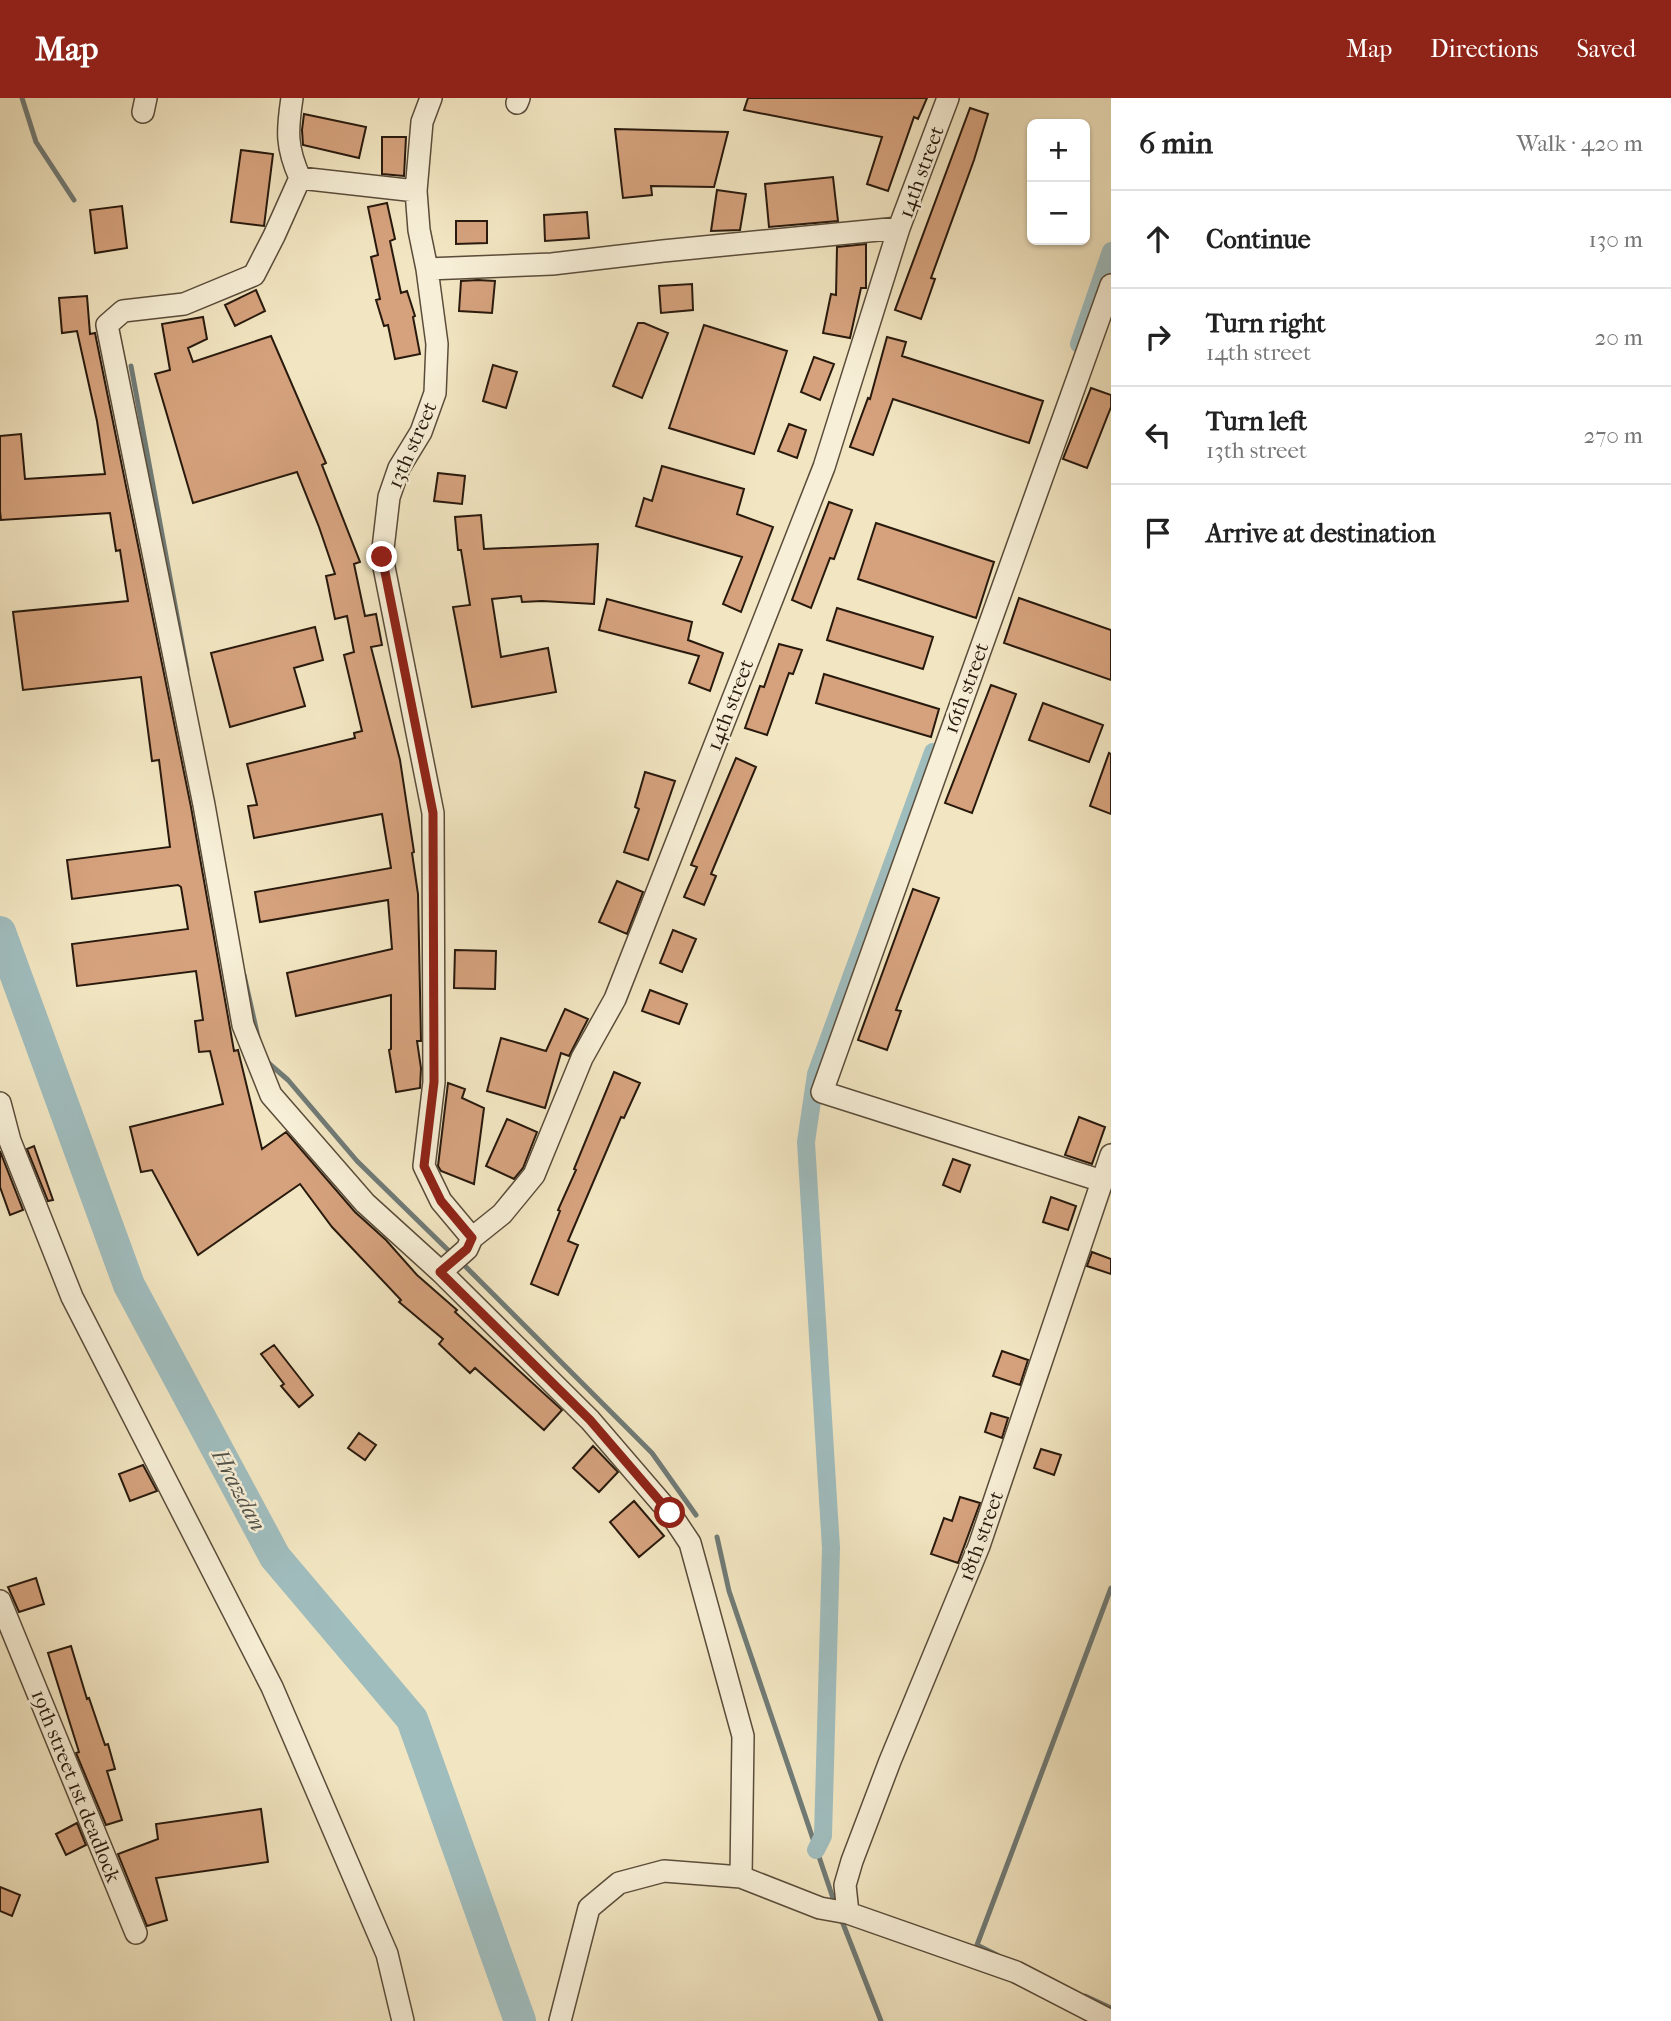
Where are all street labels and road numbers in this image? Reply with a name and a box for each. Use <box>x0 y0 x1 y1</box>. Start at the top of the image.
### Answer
street label: 14th street <box>893 122 949 221</box>
street label: 13th street <box>382 398 442 492</box>
street label: 16th street <box>938 639 994 737</box>
street label: 14th street <box>702 655 759 754</box>
street label: 18th street <box>954 1487 1009 1584</box>
street label: 19th street 1st deadlock <box>26 1686 126 1886</box>

